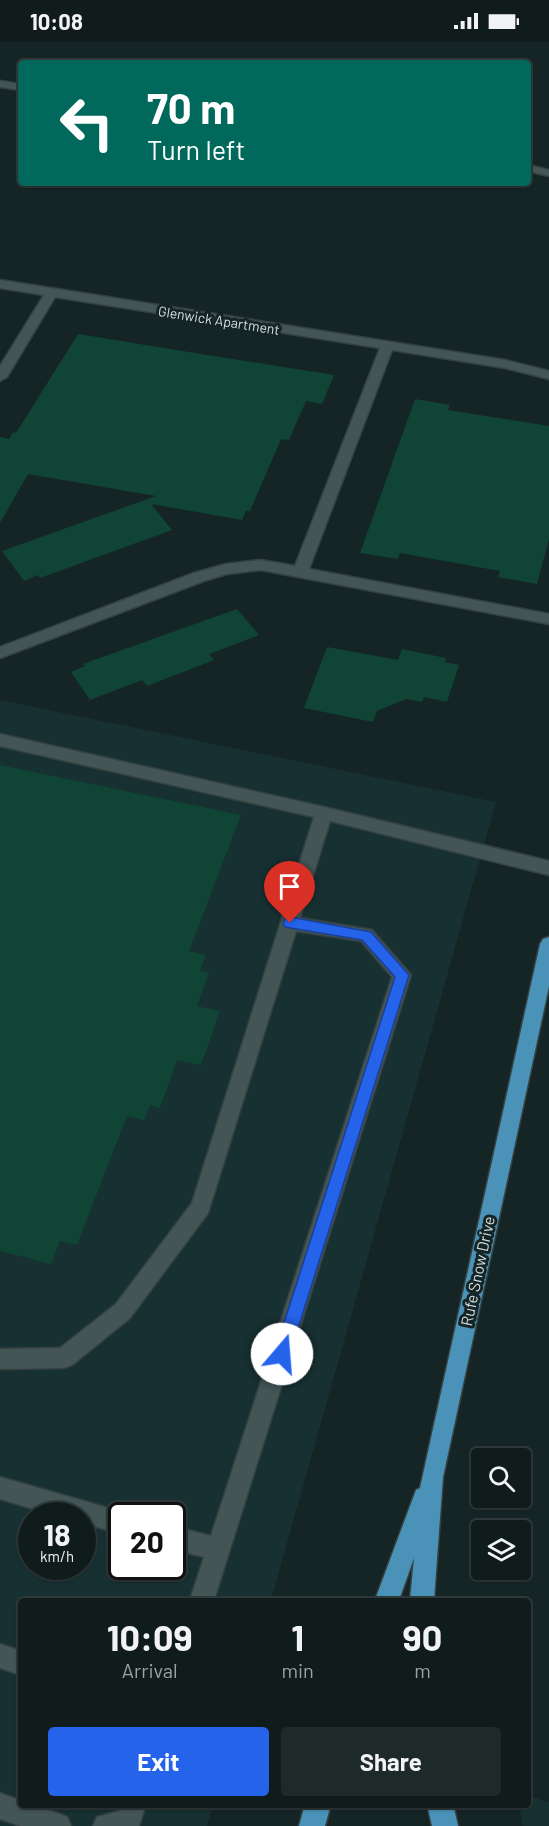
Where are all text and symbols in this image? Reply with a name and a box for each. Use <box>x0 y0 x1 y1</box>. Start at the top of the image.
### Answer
text: 10:08 <box>30 8 83 34</box>
text: 70 m <box>147 82 235 132</box>
icon: left <box>48 84 126 162</box>
text: Turn left <box>147 133 245 165</box>
street label: Glenwick Apartment <box>157 302 281 338</box>
pin <box>264 861 315 923</box>
icon: arrive <box>273 870 306 903</box>
street label: Rufe Snow Drive <box>456 1214 498 1328</box>
position arrow <box>250 1322 314 1386</box>
map controls <box>471 1448 531 1580</box>
button: search <box>471 1448 531 1508</box>
speed limit sign: 20 <box>108 1502 186 1580</box>
text: 18 <box>44 1516 70 1552</box>
button: layers <box>471 1520 531 1580</box>
text: km/h <box>40 1547 74 1565</box>
text: 10:09 <box>107 1615 193 1658</box>
text: 1 <box>291 1615 304 1658</box>
text: 90 <box>403 1615 442 1658</box>
text: Arrival <box>122 1658 178 1682</box>
text: min <box>281 1658 314 1682</box>
text: m <box>414 1658 431 1682</box>
button: Exit <box>48 1727 269 1796</box>
button: Share <box>281 1727 501 1796</box>

